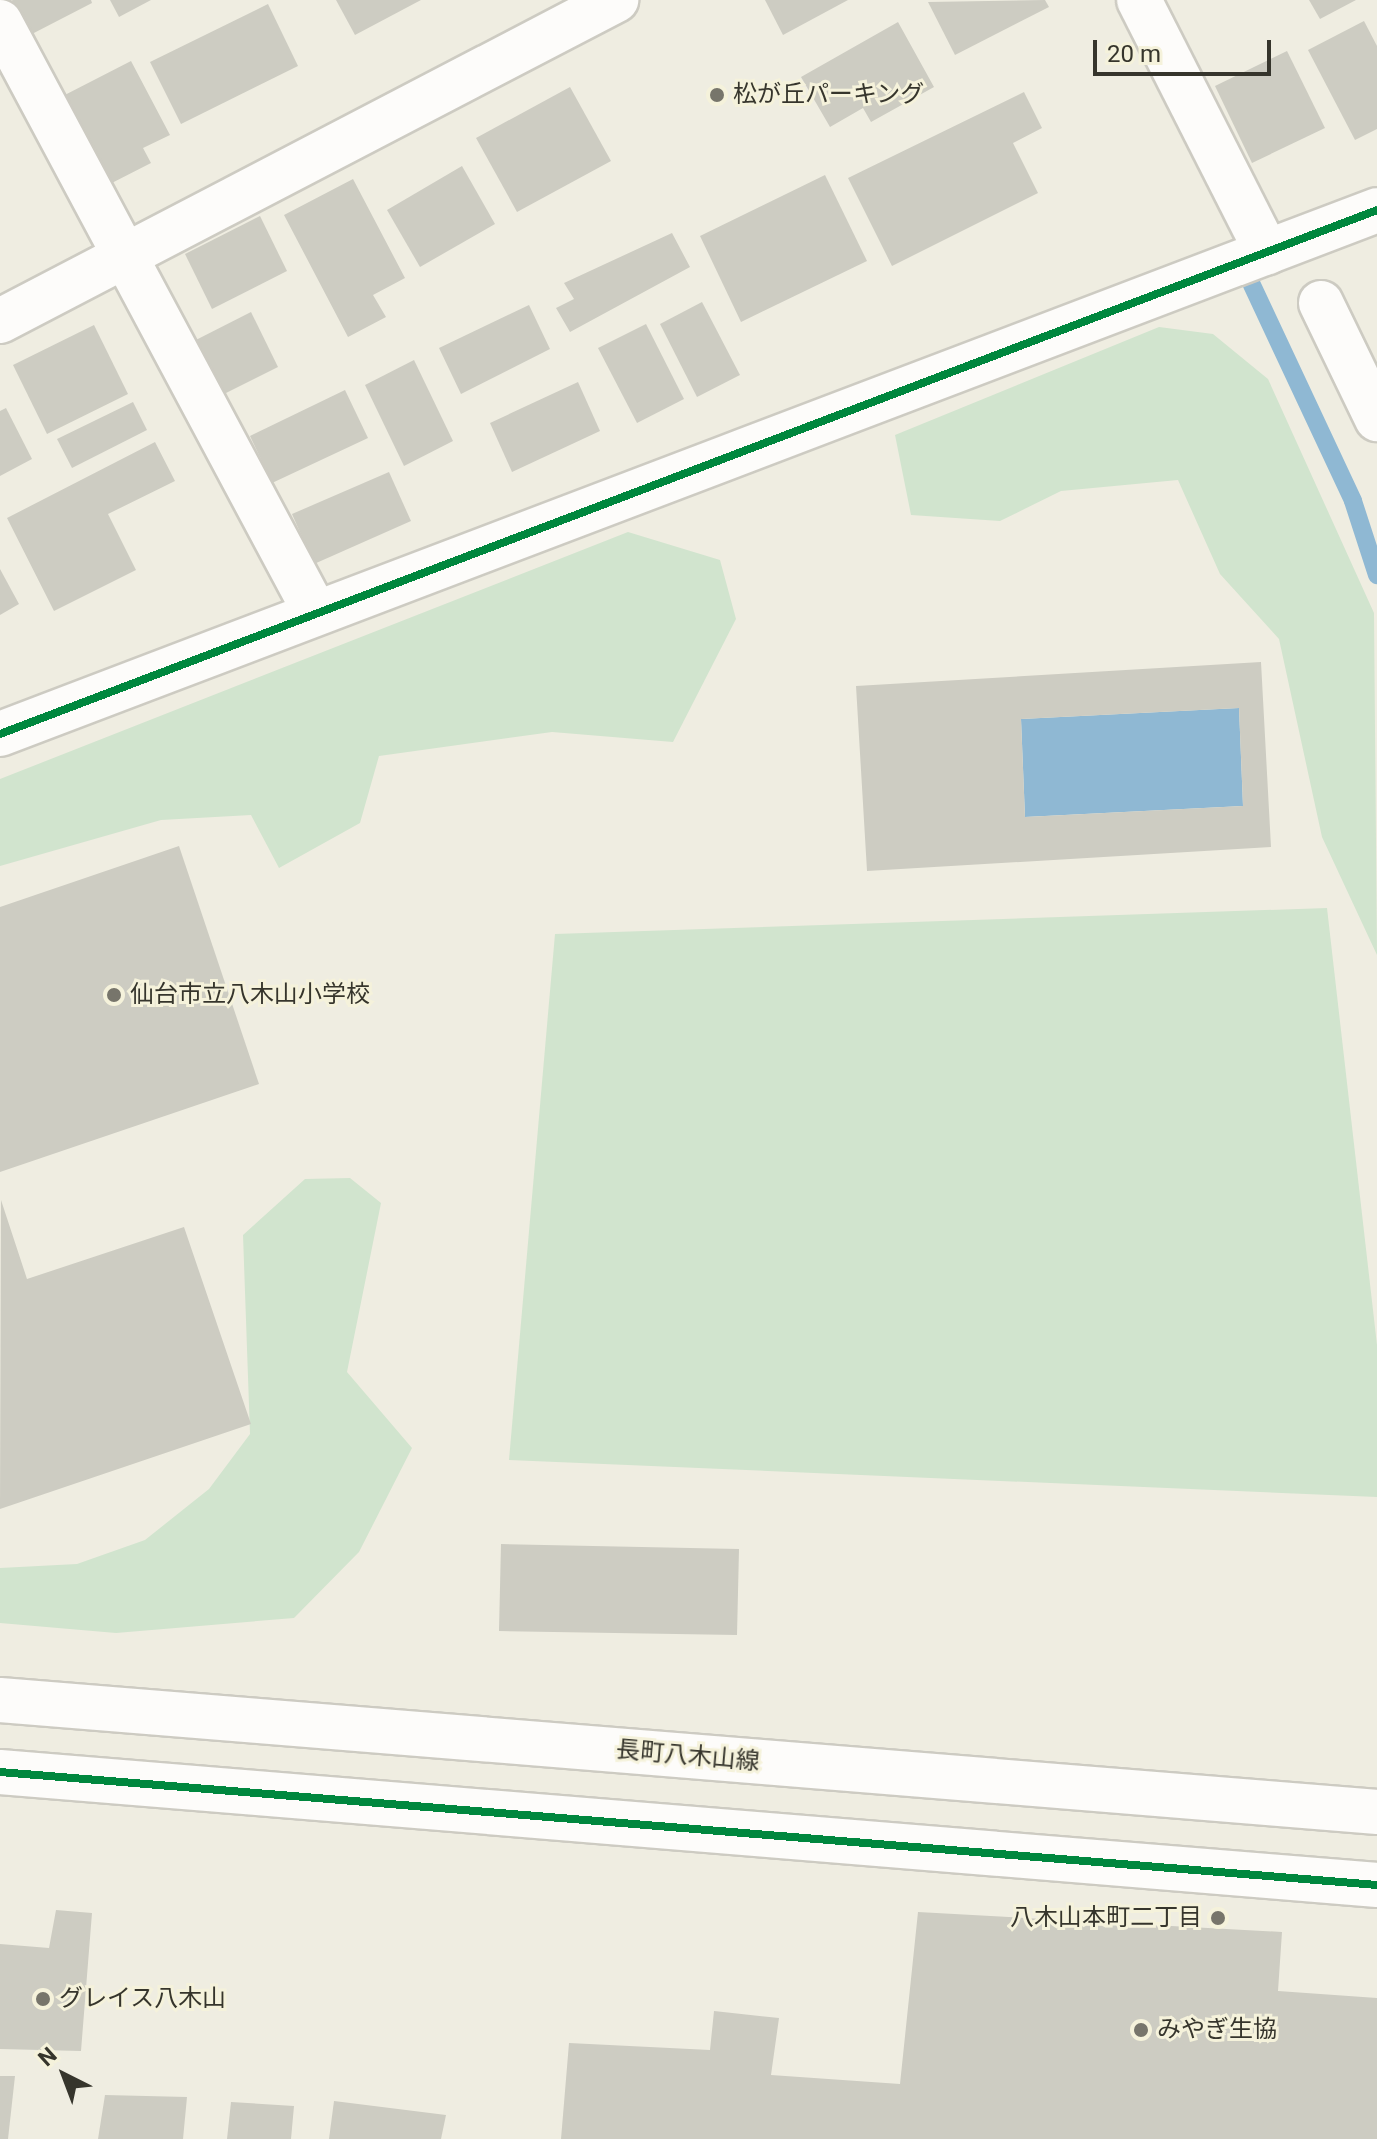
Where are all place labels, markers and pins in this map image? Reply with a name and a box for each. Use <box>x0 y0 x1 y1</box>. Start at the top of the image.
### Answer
place label: 松が丘パーキング <box>733 81 925 109</box>
marker: 松が丘パーキング <box>708 86 726 104</box>
place label: 仙台市立八木山小学校 <box>130 981 370 1009</box>
marker: 仙台市立八木山小学校 <box>105 986 123 1004</box>
place label: 八木山本町二丁目 <box>1010 1904 1202 1932</box>
marker: 八木山本町二丁目 <box>1209 1909 1227 1927</box>
place label: グレイス八木山 <box>59 1985 227 2013</box>
marker: グレイス八木山 <box>34 1990 52 2008</box>
place label: みやぎ生協 <box>1157 2016 1277 2044</box>
marker: みやぎ生協 <box>1132 2021 1150 2039</box>

